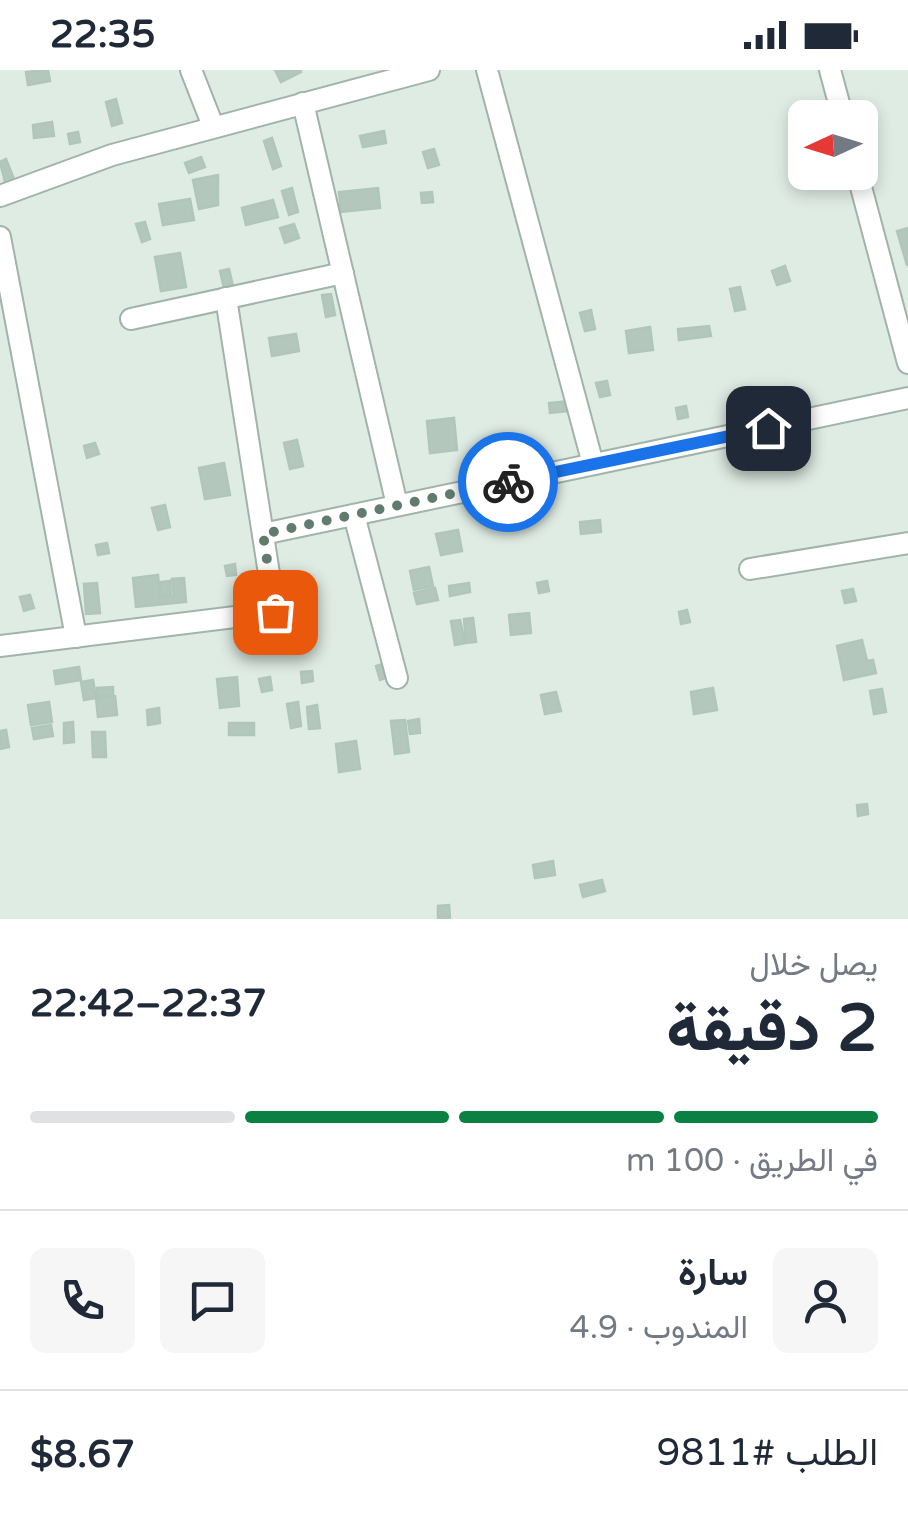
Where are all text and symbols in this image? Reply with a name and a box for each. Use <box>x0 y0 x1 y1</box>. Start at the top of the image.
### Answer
text: 22:35 <box>50 12 155 58</box>
north arrow <box>788 100 878 190</box>
map controls <box>788 100 878 190</box>
pin <box>726 386 811 471</box>
icon: home <box>741 401 796 456</box>
courier <box>458 432 558 532</box>
icon: bike <box>481 455 536 510</box>
pin <box>233 570 318 655</box>
icon: bag <box>248 585 303 640</box>
text: يصل خلال <box>750 946 878 984</box>
text: 22:37–22:42 <box>30 981 267 1027</box>
text: 2 دقيقة <box>666 990 878 1069</box>
text: في الطريق · 100 m <box>626 1142 878 1180</box>
button: phone <box>30 1248 135 1353</box>
button: chat <box>160 1248 265 1353</box>
button: person <box>773 1248 878 1353</box>
text: سارة <box>678 1250 748 1296</box>
text: المندوب · 4.9 <box>570 1309 748 1347</box>
text: الطلب #9811 <box>657 1430 878 1476</box>
text: $8.67 <box>30 1432 135 1478</box>

